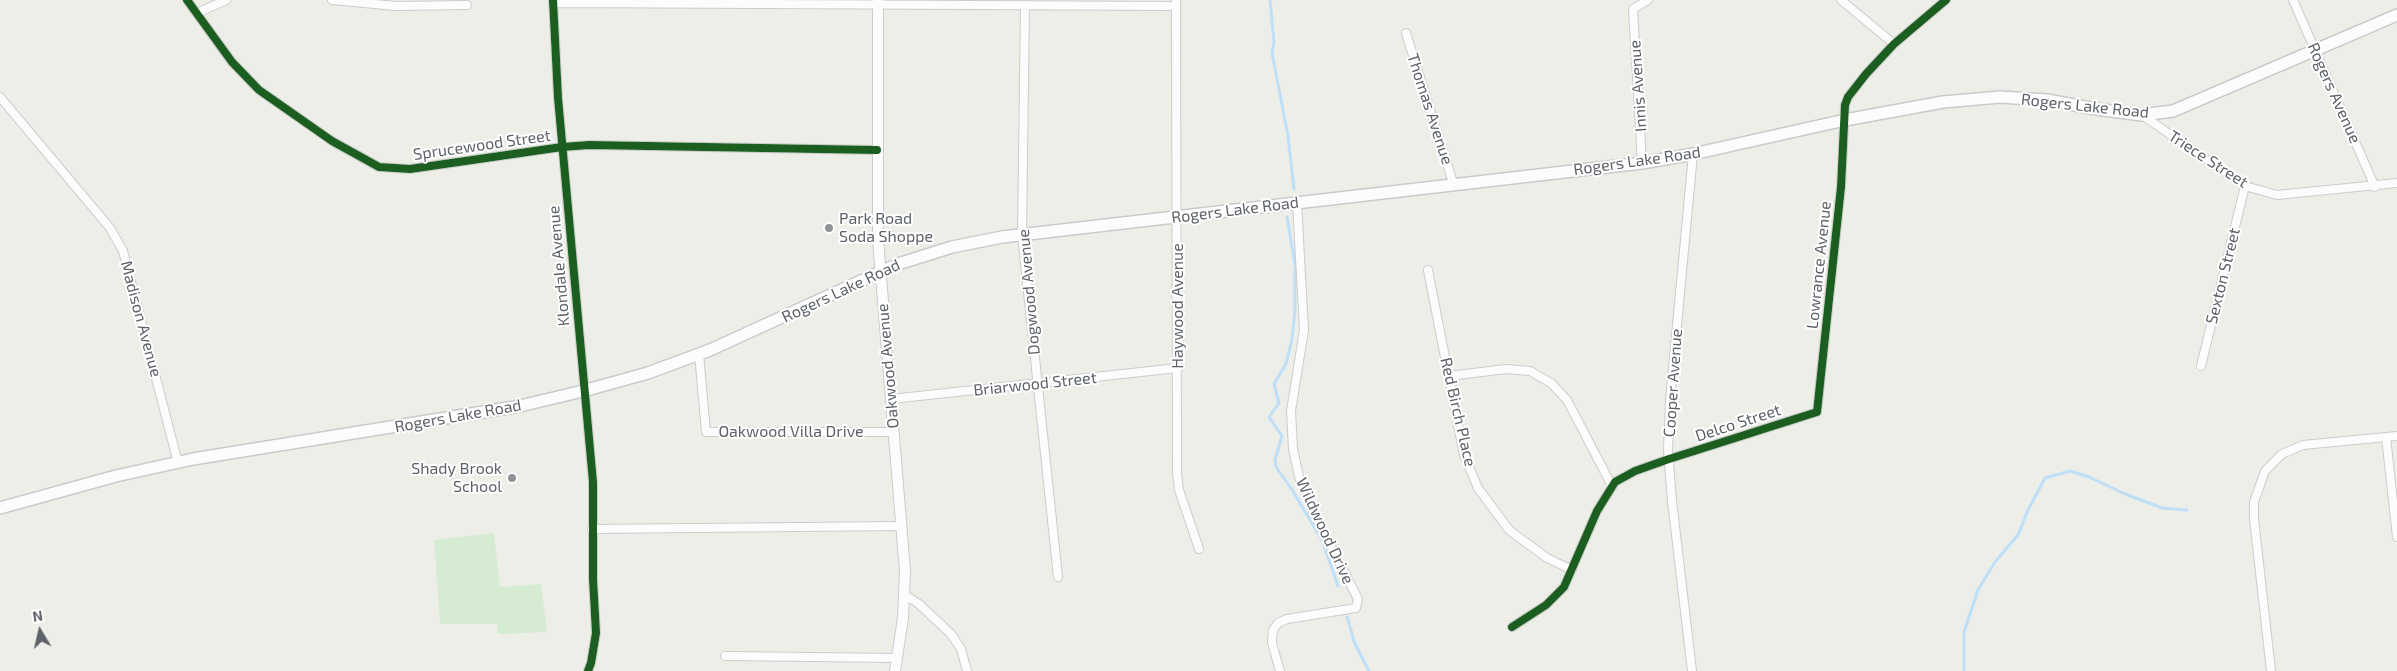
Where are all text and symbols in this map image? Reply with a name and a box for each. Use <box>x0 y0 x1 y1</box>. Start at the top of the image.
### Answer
street label: Innis Avenue <box>1625 39 1651 133</box>
street label: Rogers Avenue <box>2303 40 2365 146</box>
street label: Thomas Avenue <box>1403 51 1457 167</box>
street label: Rogers Lake Road <box>2020 90 2150 122</box>
street label: Sprucewood Street <box>412 126 552 164</box>
street label: Triece Street <box>2165 126 2251 192</box>
street label: Rogers Lake Road <box>1572 143 1702 179</box>
street label: Rogers Lake Road <box>1170 193 1300 227</box>
street label: Lowrance Avenue <box>1803 200 1835 330</box>
street label: Klondale Avenue <box>544 205 574 327</box>
place label: Park Road Soda Shoppe <box>839 209 933 247</box>
marker: Park Road Soda Shoppe <box>823 222 835 234</box>
street label: Sexton Street <box>2202 226 2244 326</box>
street label: Dogwood Avenue <box>1014 228 1044 356</box>
street label: Haywood Avenue <box>1168 243 1188 369</box>
street label: Rogers Lake Road <box>779 255 903 327</box>
street label: Madison Avenue <box>116 259 166 379</box>
street label: Oakwood Avenue <box>873 303 903 429</box>
street label: Cooper Avenue <box>1660 328 1686 438</box>
street label: Red Birch Place <box>1436 356 1480 468</box>
street label: Briarwood Street <box>972 368 1098 400</box>
street label: Rogers Lake Road <box>393 395 523 437</box>
street label: Delco Street <box>1693 400 1783 446</box>
street label: Oakwood Villa Drive <box>718 422 864 442</box>
place label: Shady Brook School <box>411 459 502 497</box>
marker: Shady Brook School <box>506 472 518 484</box>
street label: Wildwood Drive <box>1292 475 1358 587</box>
north arrow <box>15 606 65 656</box>
text: N <box>31 607 44 625</box>

